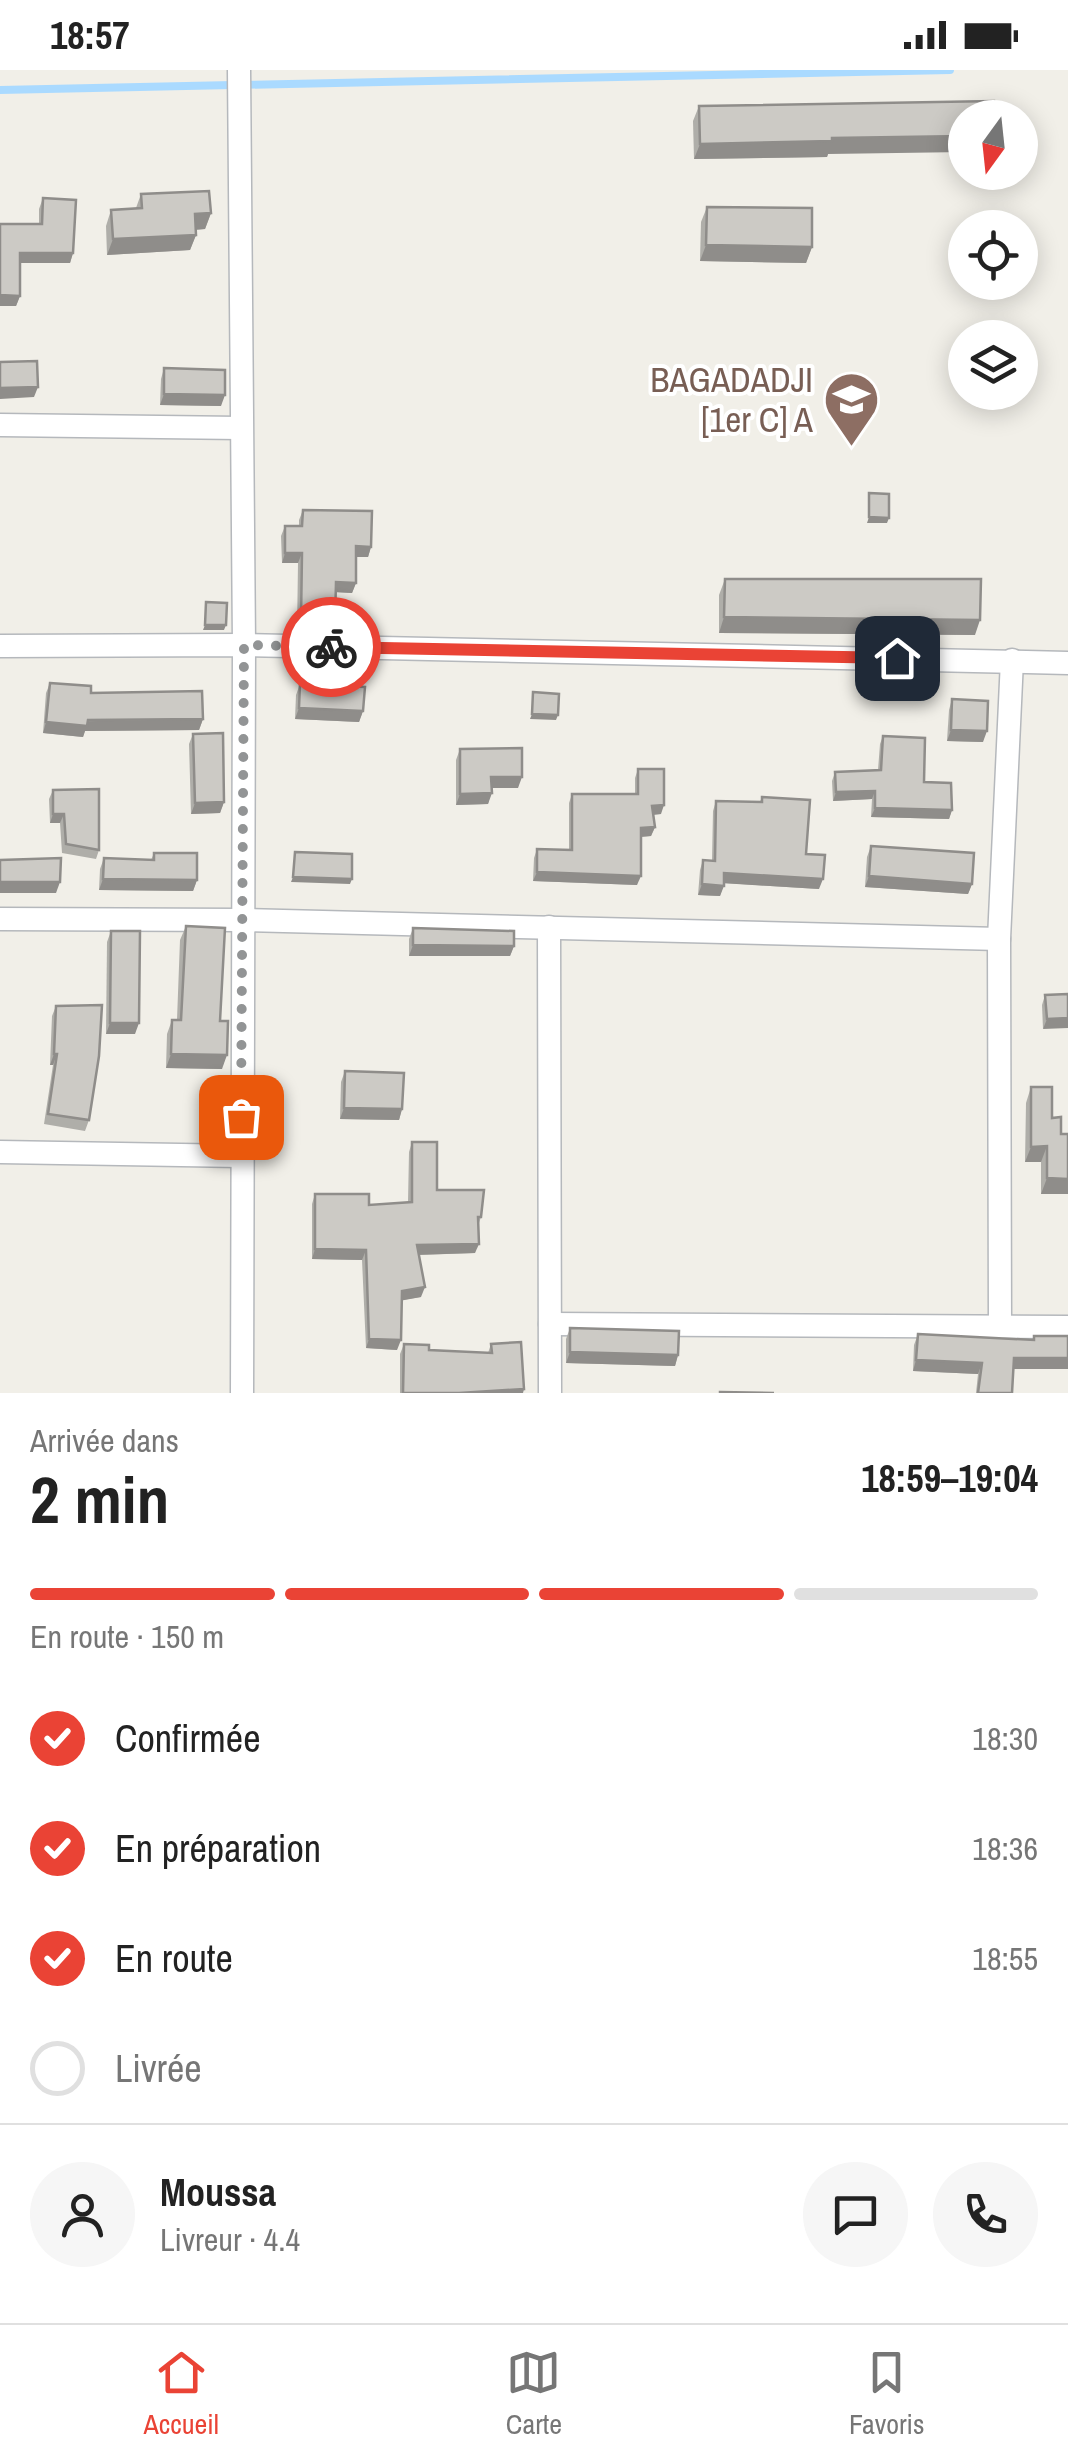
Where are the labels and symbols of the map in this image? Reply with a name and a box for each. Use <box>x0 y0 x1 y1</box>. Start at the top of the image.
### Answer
north arrow <box>948 100 1038 190</box>
place label: BAGADADJI [1er C] A <box>650 356 814 443</box>
school or university icon: BAGADADJI [1er C] A <box>822 369 882 448</box>
courier <box>281 597 381 697</box>
pin <box>855 616 940 701</box>
pin <box>199 1075 284 1160</box>

